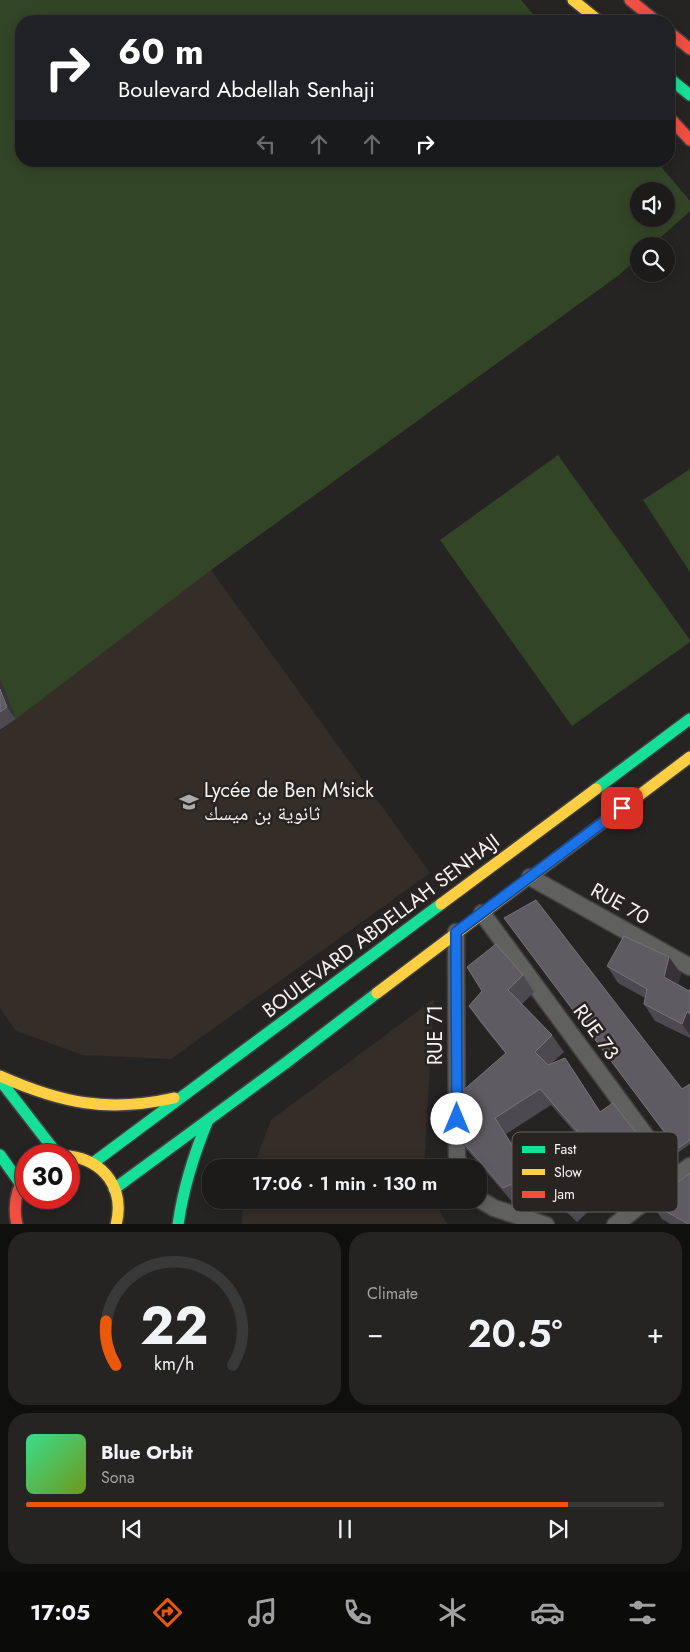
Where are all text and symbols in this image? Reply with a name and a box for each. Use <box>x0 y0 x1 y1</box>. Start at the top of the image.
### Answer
text: 60 m <box>118 27 204 77</box>
icon: right <box>35 35 100 100</box>
text: Boulevard Abdellah Senhaji <box>118 73 375 105</box>
icon: left <box>252 130 280 158</box>
icon: ahead <box>305 130 333 158</box>
icon: ahead <box>358 130 386 158</box>
icon: right <box>411 130 439 158</box>
map controls <box>630 182 675 282</box>
button: sound <box>630 182 675 227</box>
button: search <box>630 237 675 282</box>
place label: Lycée de Ben M'sick ثانوية بن ميسك <box>204 776 374 828</box>
pin <box>601 787 643 829</box>
school or university icon: Lycée de Ben M'sick ثانوية بن ميسك <box>178 791 200 813</box>
icon: arrive <box>608 794 636 822</box>
street label: BOULEVARD ABDELLAH SENHAJI <box>256 827 506 1025</box>
street label: RUE 70 <box>585 876 655 932</box>
street label: RUE 73 <box>566 998 626 1066</box>
street label: RUE 71 <box>421 1005 450 1065</box>
position arrow <box>430 1092 482 1144</box>
legend <box>512 1132 678 1212</box>
text: Fast <box>554 1139 577 1159</box>
speed limit sign: 30 <box>15 1144 80 1209</box>
text: Slow <box>554 1162 582 1182</box>
text: 17:06 · 1 min · 130 m <box>252 1170 437 1197</box>
text: Jam <box>552 1184 575 1204</box>
text: Climate <box>367 1282 418 1305</box>
text: 22 <box>140 1288 209 1364</box>
text: 20.5° <box>468 1306 563 1361</box>
text: − <box>367 1313 384 1354</box>
text: + <box>647 1313 664 1354</box>
text: km/h <box>154 1351 195 1377</box>
text: Blue Orbit <box>101 1439 193 1466</box>
text: Sona <box>101 1466 135 1489</box>
icon: previous <box>118 1515 146 1543</box>
icon: pause <box>331 1515 359 1543</box>
icon: next <box>544 1515 572 1543</box>
icon: directions <box>150 1595 185 1630</box>
icon: music <box>245 1595 280 1630</box>
icon: phone <box>340 1595 375 1630</box>
icon: climate <box>435 1595 470 1630</box>
icon: car <box>530 1595 565 1630</box>
icon: filters <box>625 1595 660 1630</box>
text: 17:05 <box>30 1596 90 1628</box>

